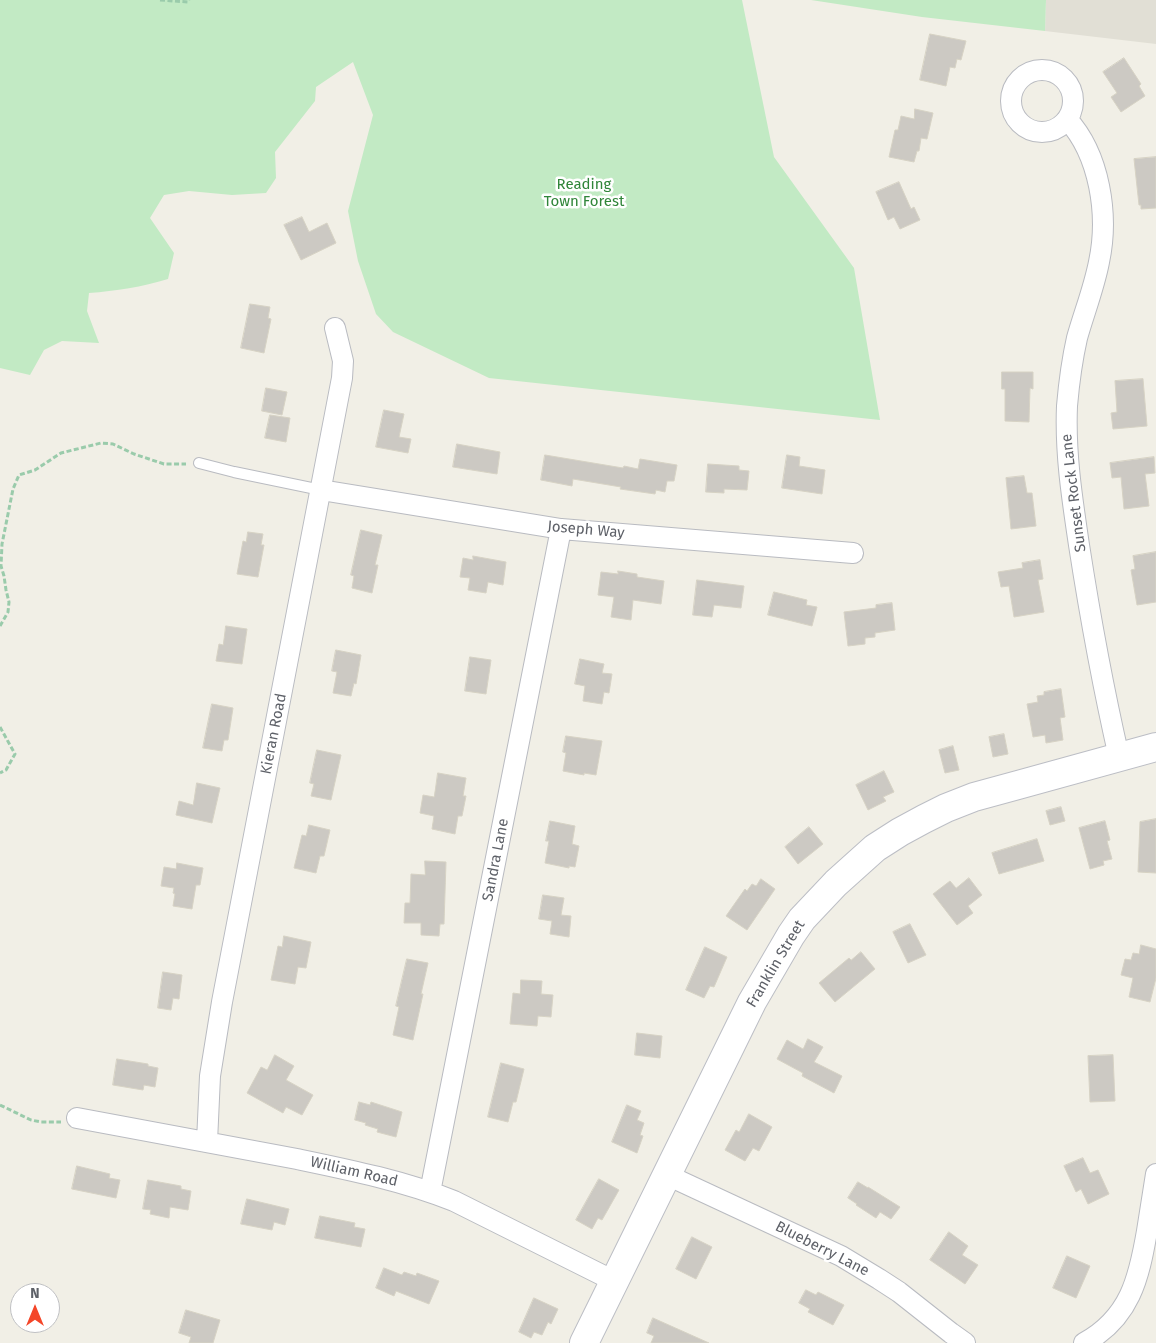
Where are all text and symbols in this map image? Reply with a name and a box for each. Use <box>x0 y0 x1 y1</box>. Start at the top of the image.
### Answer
park label: Reading Town Forest <box>544 176 624 211</box>
street label: Sunset Rock Lane <box>1058 433 1090 553</box>
street label: Joseph Way <box>547 518 625 542</box>
street label: Kieran Road <box>257 692 291 776</box>
street label: Sandra Lane <box>479 817 513 903</box>
street label: Franklin Street <box>743 917 809 1011</box>
street label: William Road <box>309 1153 399 1191</box>
street label: Blueberry Lane <box>772 1218 872 1280</box>
north arrow <box>10 1283 60 1333</box>
text: N <box>30 1285 40 1302</box>

